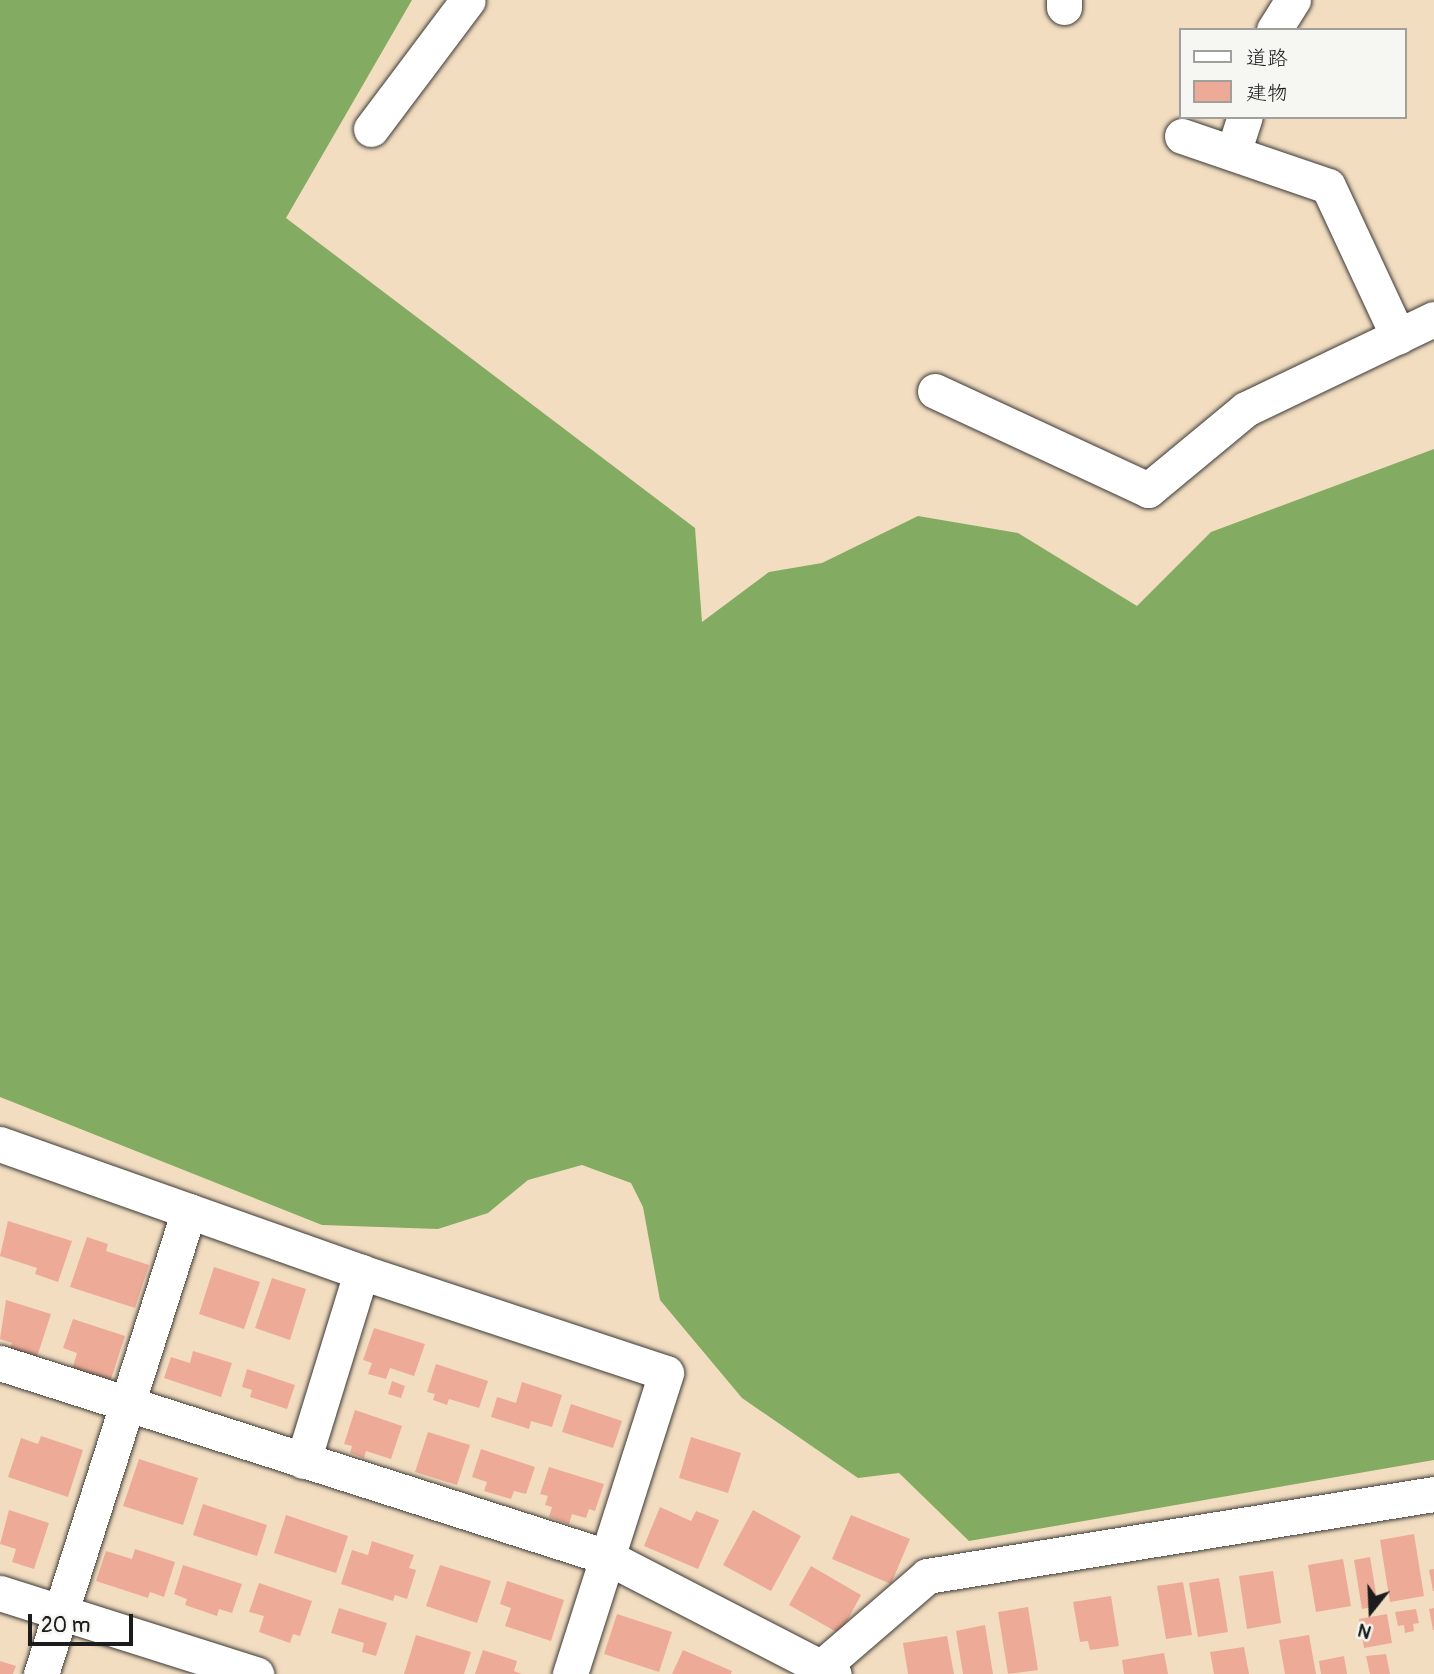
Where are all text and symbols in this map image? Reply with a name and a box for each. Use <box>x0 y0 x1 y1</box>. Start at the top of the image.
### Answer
legend <box>1178 28 1406 119</box>
text: 道路 <box>1246 45 1288 72</box>
text: 建物 <box>1246 80 1288 107</box>
north arrow <box>1336 1576 1406 1646</box>
scale bar <box>32 1600 136 1644</box>
text: 20 m <box>41 1612 90 1639</box>
text: N <box>1355 1618 1374 1644</box>

